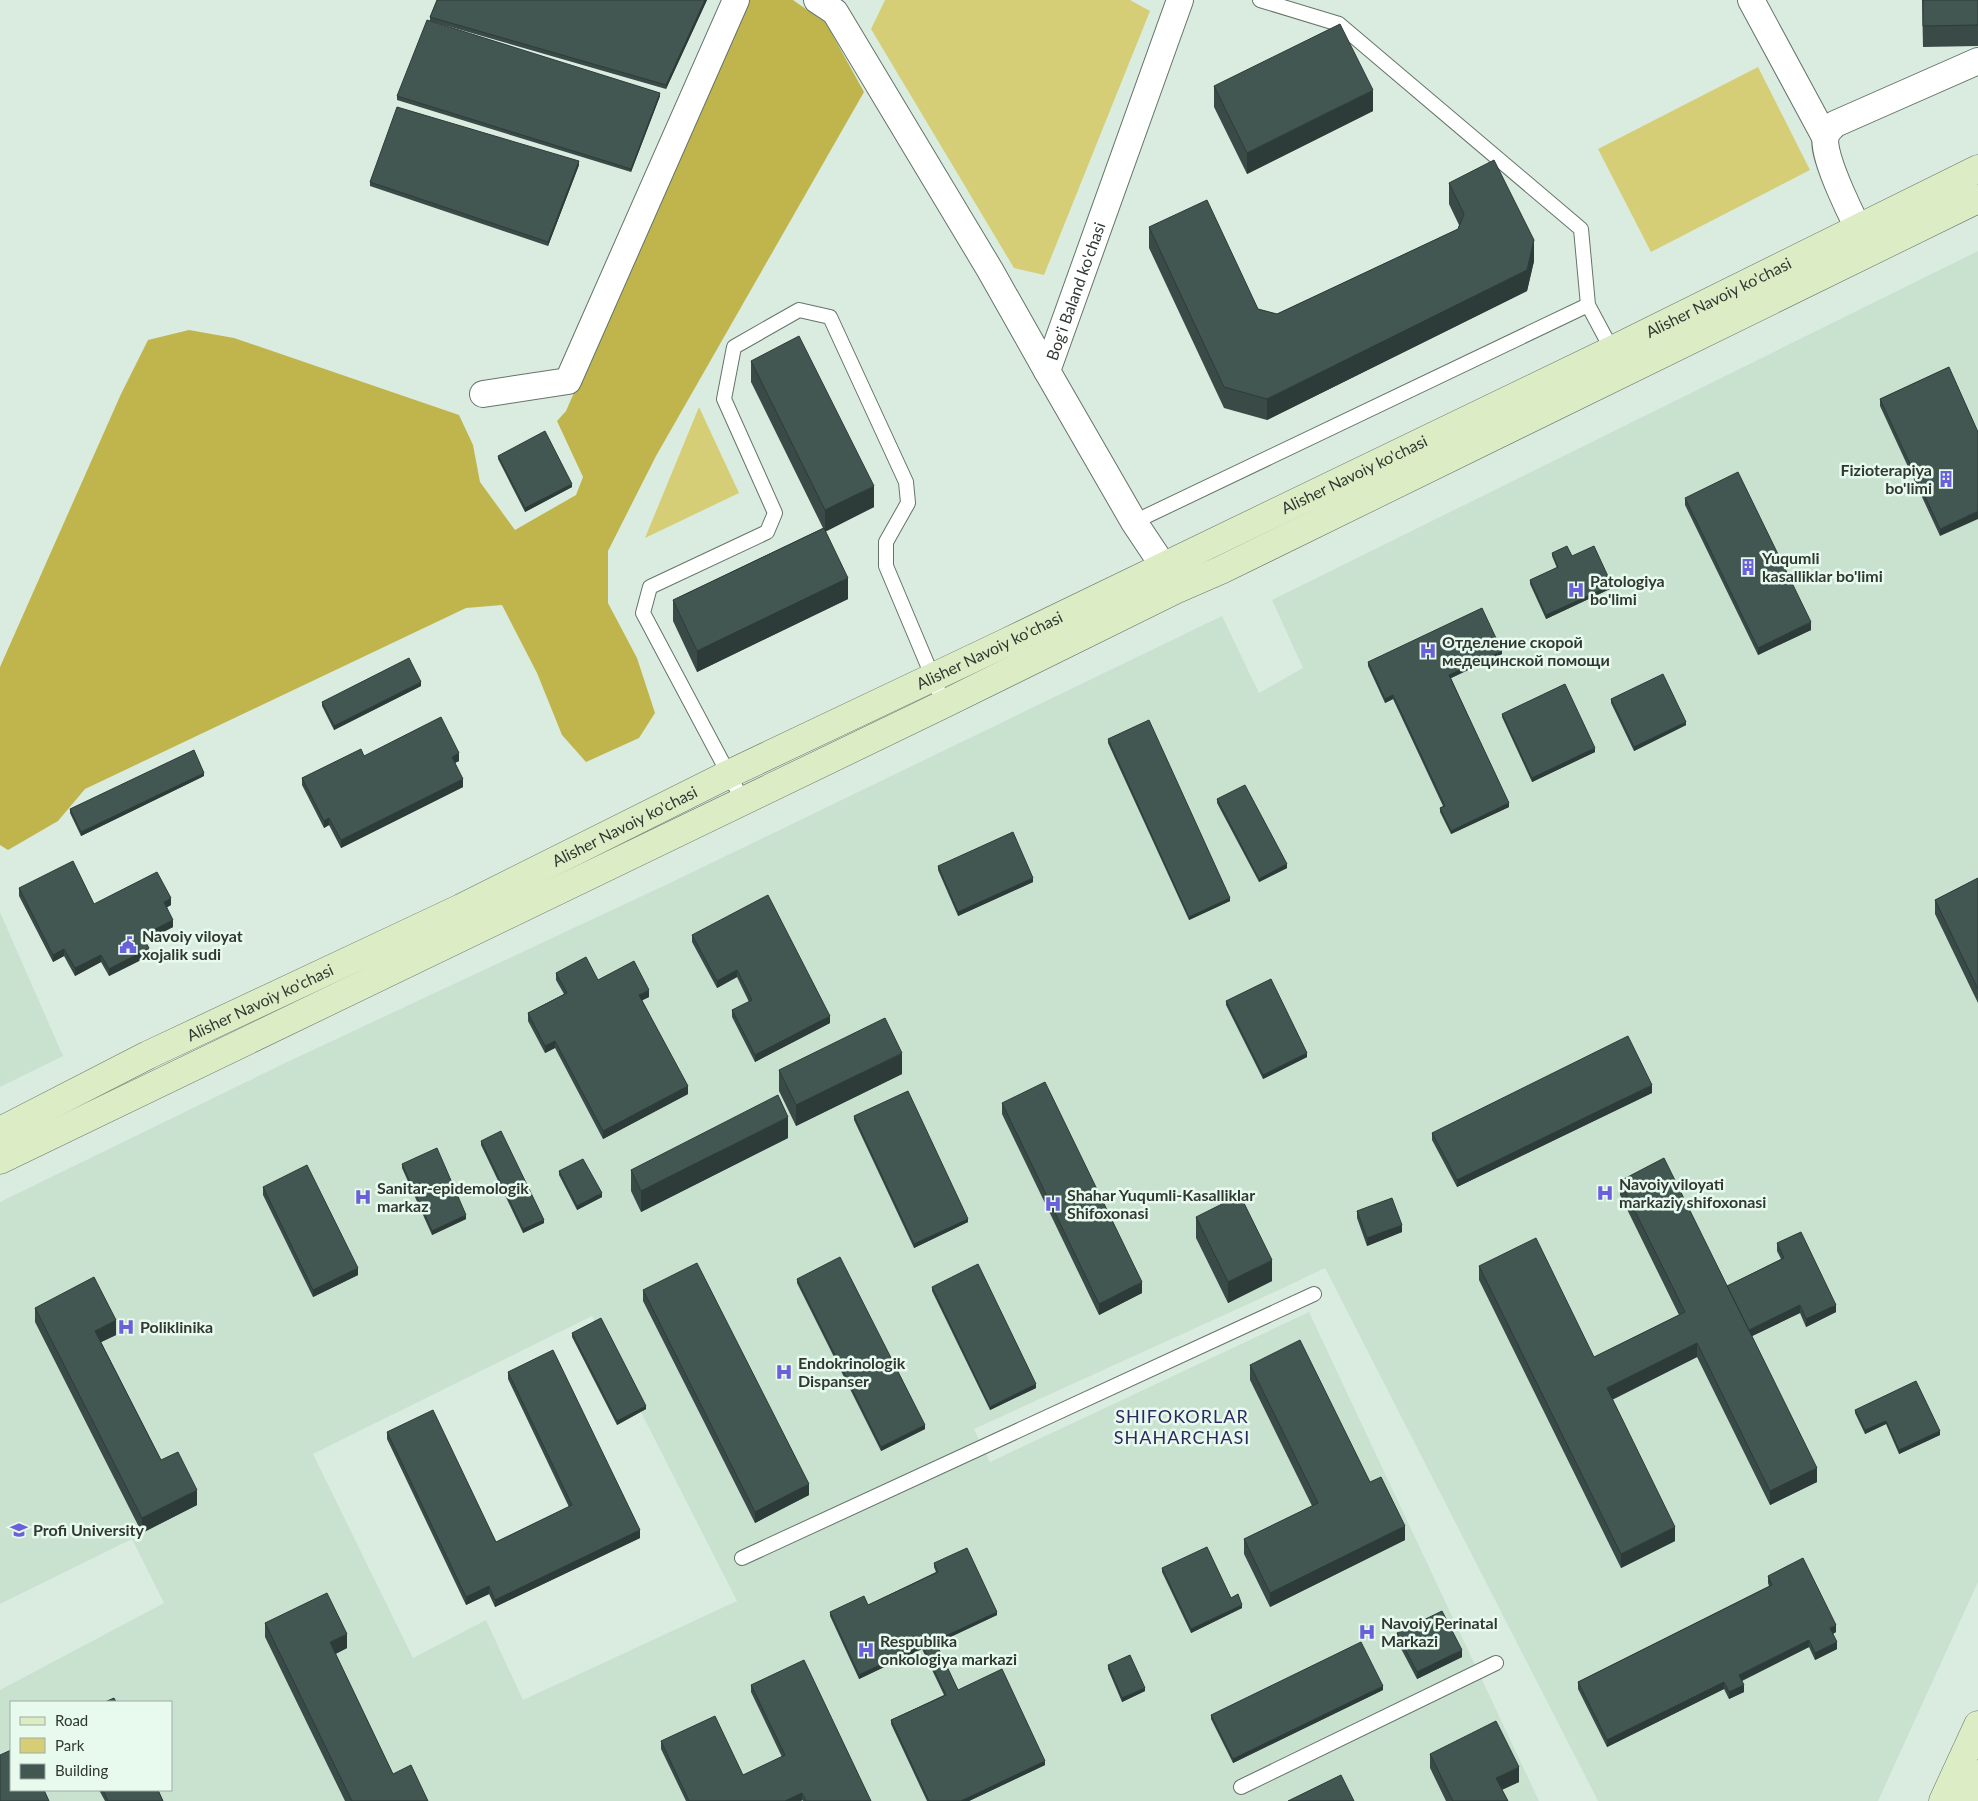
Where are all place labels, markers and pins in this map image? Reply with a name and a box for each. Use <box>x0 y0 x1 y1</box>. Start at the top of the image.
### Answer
place label: Fizioterapiya bo'limi <box>1841 460 1932 497</box>
building icon: Fizioterapiya bo'limi <box>1936 469 1956 489</box>
place label: Yuqumli kasalliklar bo'limi <box>1761 548 1883 585</box>
building icon: Yuqumli kasalliklar bo'limi <box>1738 557 1758 577</box>
place label: Patologiya bo'limi <box>1590 571 1665 608</box>
hospital icon: Patologiya bo'limi <box>1566 580 1586 600</box>
place label: Отделение скорой медецинской помощи <box>1442 632 1610 669</box>
hospital icon: Отделение скорой медецинской помощи <box>1418 641 1438 661</box>
place label: Navoiy viloyat xojalik sudi <box>142 926 243 963</box>
public building icon: Navoiy viloyat xojalik sudi <box>118 935 138 955</box>
place label: Navoiy viloyati markaziy shifoxonasi <box>1619 1174 1766 1211</box>
place label: Sanitar-epidemologik markaz <box>377 1178 529 1215</box>
hospital icon: Navoiy viloyati markaziy shifoxonasi <box>1595 1183 1615 1203</box>
place label: Shahar Yuqumli-Kasalliklar Shifoxonasi <box>1067 1185 1255 1222</box>
hospital icon: Sanitar-epidemologik markaz <box>353 1187 373 1207</box>
hospital icon: Shahar Yuqumli-Kasalliklar Shifoxonasi <box>1043 1194 1063 1214</box>
hospital icon: Poliklinika <box>116 1317 136 1337</box>
place label: Poliklinika <box>140 1317 213 1336</box>
place label: Endokrinologik Dispanser <box>798 1353 906 1390</box>
hospital icon: Endokrinologik Dispanser <box>774 1362 794 1382</box>
school or university icon: Profi University <box>9 1520 29 1540</box>
place label: Profi University <box>33 1520 144 1539</box>
place label: Navoiy Perinatal Markazi <box>1381 1613 1498 1650</box>
hospital icon: Navoiy Perinatal Markazi <box>1357 1622 1377 1642</box>
place label: Respublika onkologiya markazi <box>880 1631 1017 1668</box>
hospital icon: Respublika onkologiya markazi <box>856 1640 876 1660</box>

